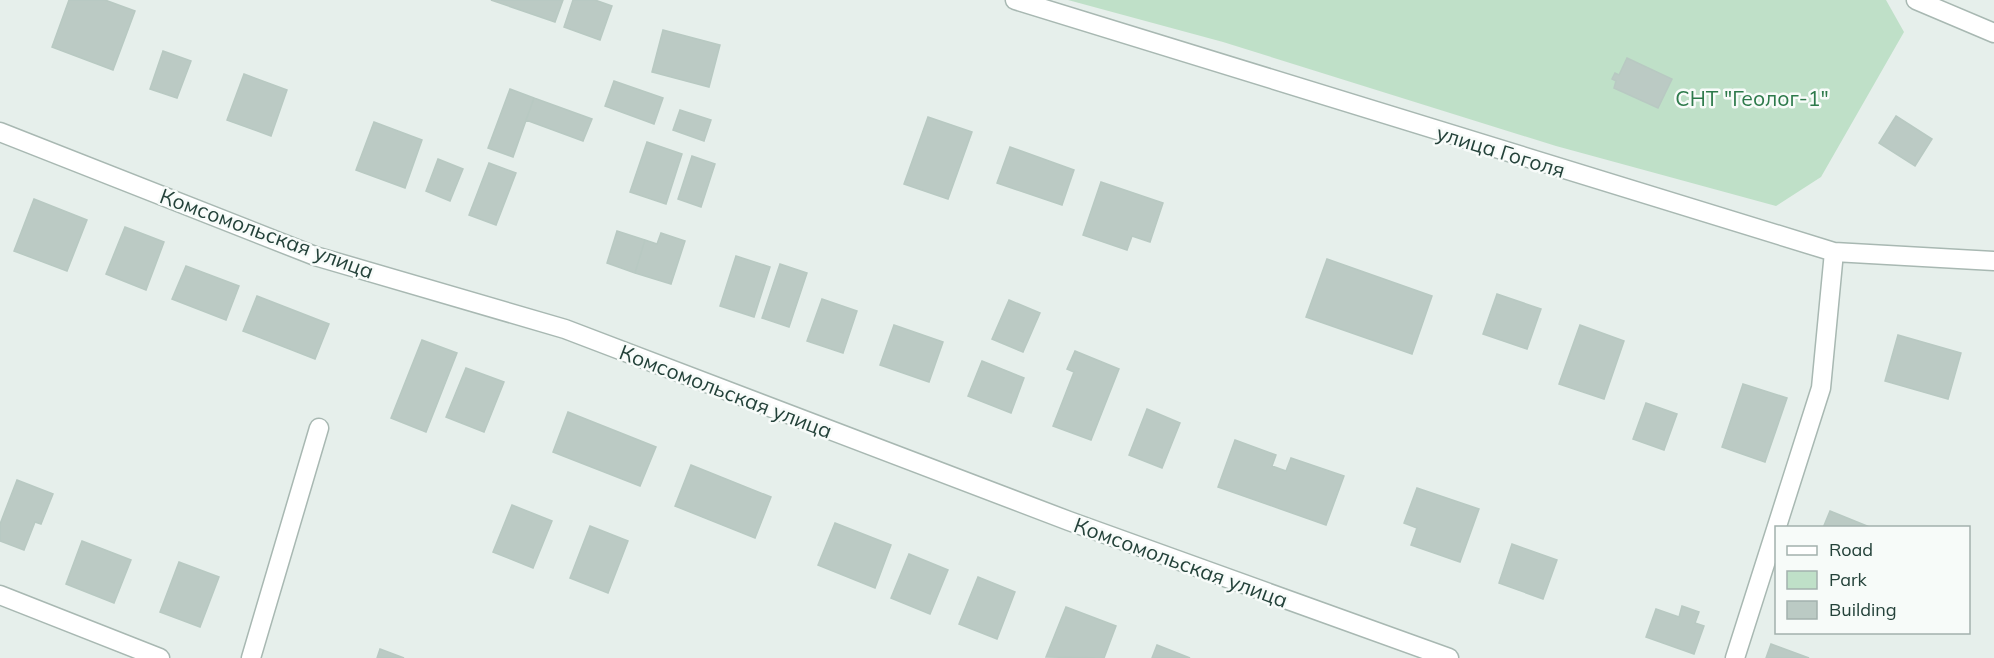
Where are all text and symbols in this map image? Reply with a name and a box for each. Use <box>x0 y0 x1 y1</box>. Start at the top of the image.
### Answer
park label: СНТ "Геолог-1" <box>1675 85 1829 111</box>
street label: улица Гоголя <box>1433 119 1569 183</box>
street label: Комсомольская улица <box>157 182 377 284</box>
street label: Комсомольская улица <box>616 338 836 444</box>
street label: Комсомольская улица <box>1071 511 1291 613</box>
legend <box>1775 526 1970 634</box>
text: Road <box>1829 538 1873 561</box>
text: Park <box>1829 568 1868 591</box>
text: Building <box>1829 598 1897 621</box>

